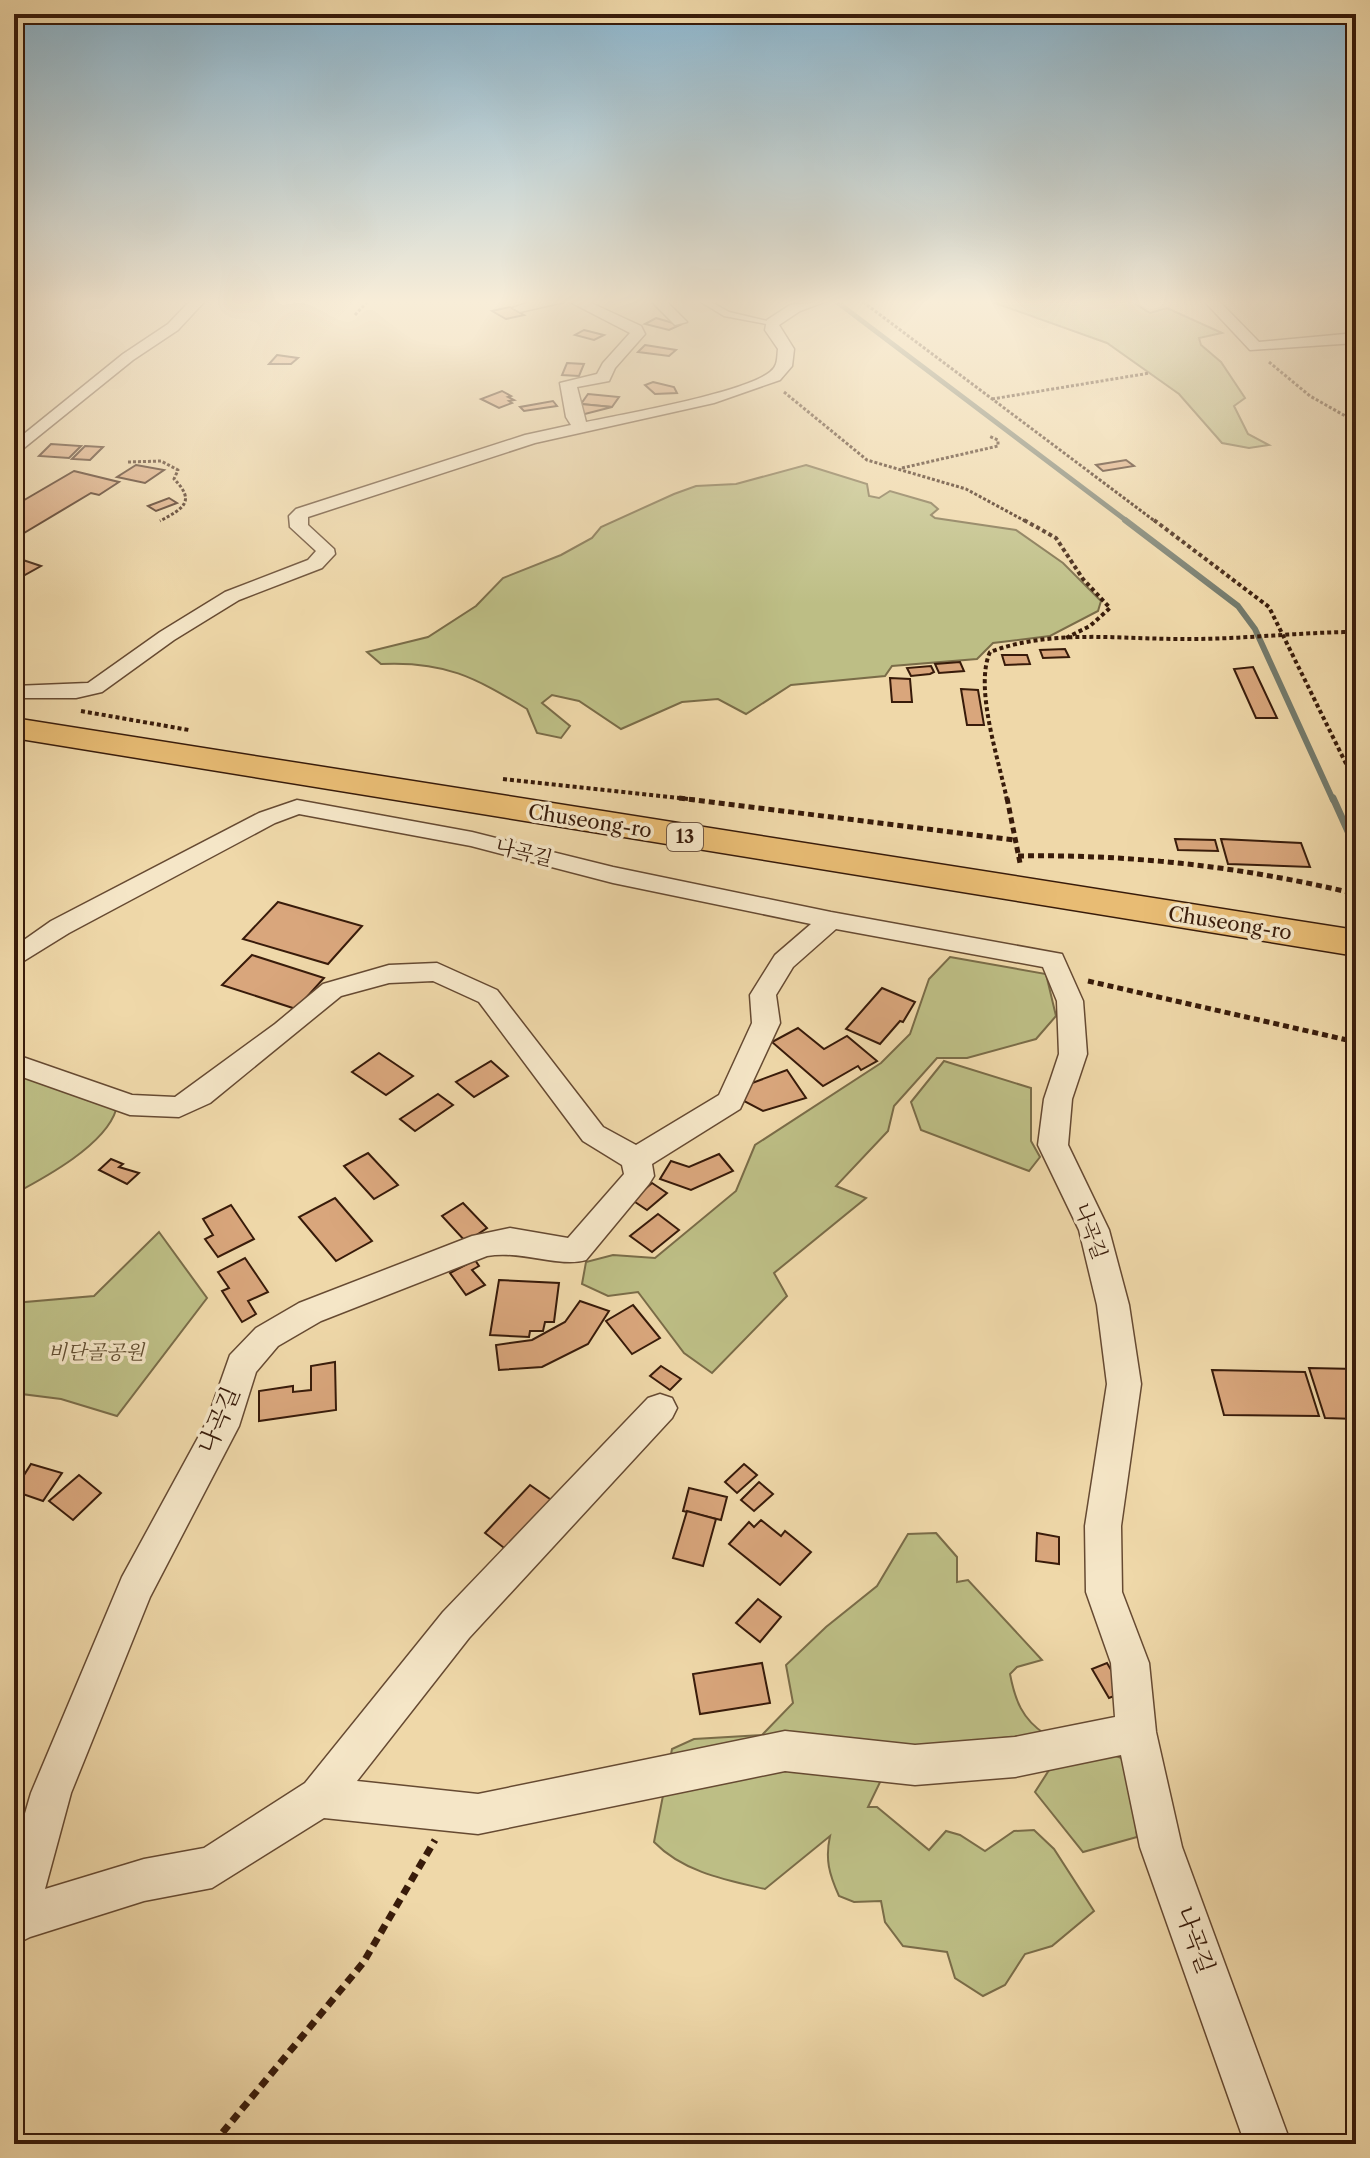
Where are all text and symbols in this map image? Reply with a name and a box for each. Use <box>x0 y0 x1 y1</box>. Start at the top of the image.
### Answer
street label: Chuseong-ro <box>526 799 654 843</box>
road number: 13 <box>667 823 703 851</box>
street label: 나곡길 <box>493 833 555 871</box>
street label: Chuseong-ro <box>1166 901 1294 945</box>
street label: 나곡길 <box>1070 1200 1112 1262</box>
park label: 비단골공원 <box>48 1340 146 1364</box>
street label: 나곡길 <box>192 1382 245 1457</box>
street label: 나곡길 <box>1170 1902 1221 1977</box>

